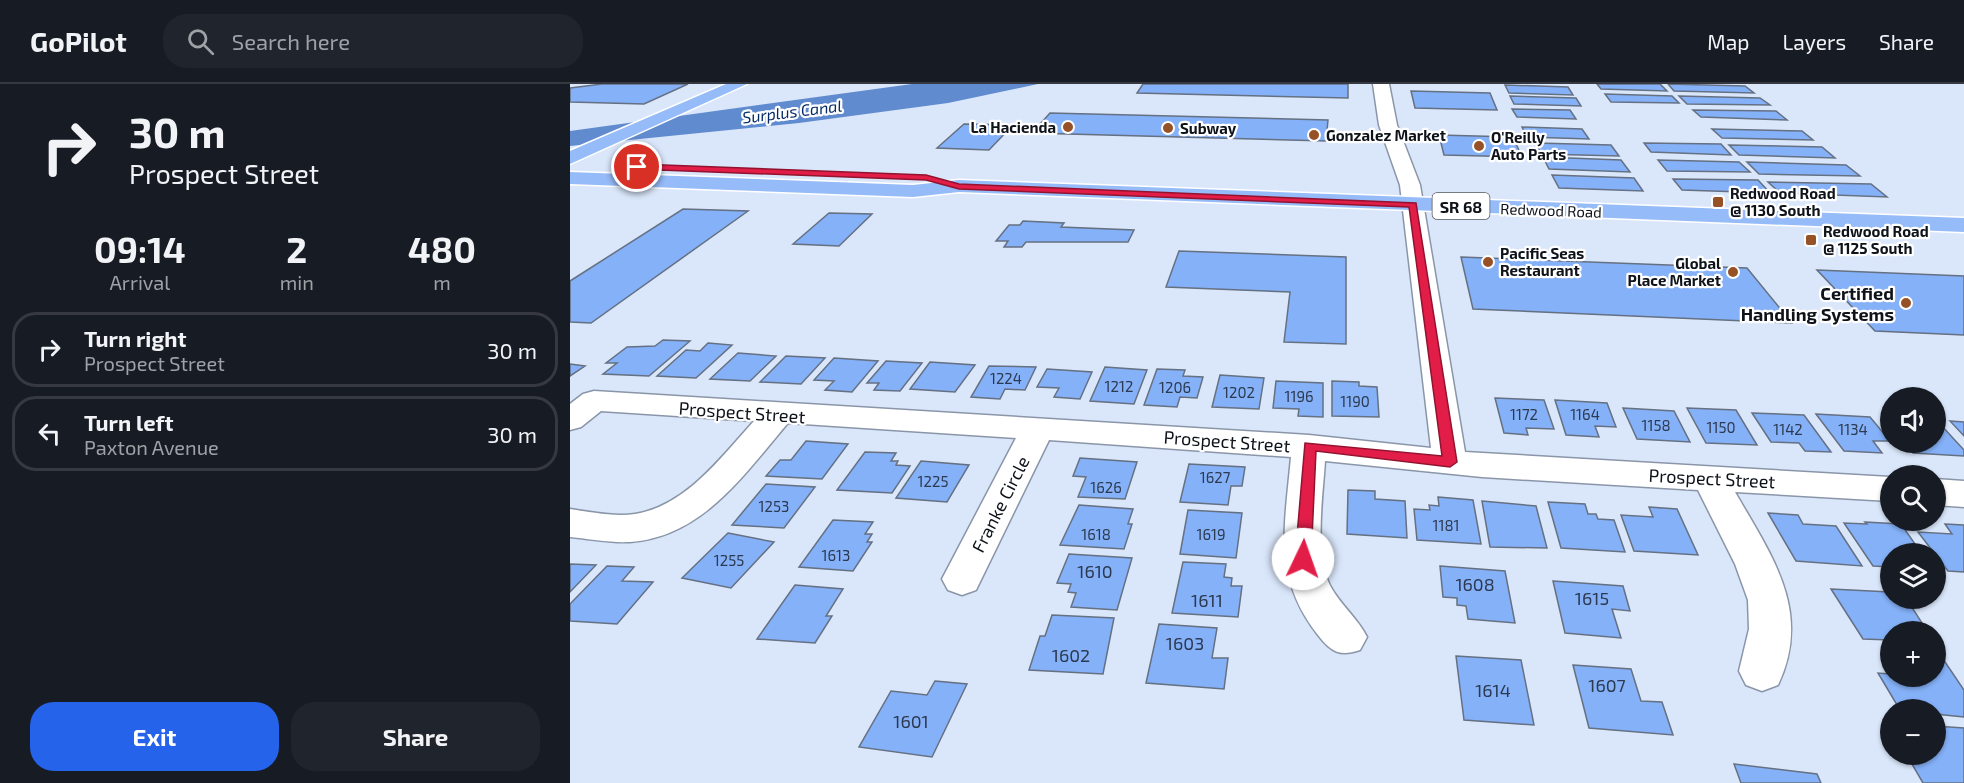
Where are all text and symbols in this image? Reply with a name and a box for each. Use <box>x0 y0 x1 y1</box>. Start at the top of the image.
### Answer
search box <box>163 14 583 68</box>
text: GoPilot <box>30 24 127 58</box>
icon: search <box>184 25 217 58</box>
text: Search here <box>232 28 350 54</box>
text: Map <box>1707 29 1749 54</box>
text: Layers <box>1782 29 1846 54</box>
text: Share <box>1879 29 1934 54</box>
water label: Surplus Canal <box>741 95 843 127</box>
text: 30 m <box>129 106 225 156</box>
icon: right <box>30 108 108 186</box>
place label: La Hacienda <box>970 118 1056 136</box>
place label: Subway <box>1180 119 1237 138</box>
marker: La Hacienda <box>1061 120 1075 134</box>
marker: Subway <box>1161 121 1175 135</box>
place label: Gonzalez Market <box>1326 126 1446 144</box>
marker: Gonzalez Market <box>1307 128 1321 142</box>
place label: O'Reilly Auto Parts <box>1491 128 1566 163</box>
marker: O'Reilly Auto Parts <box>1472 139 1486 153</box>
pin <box>611 141 662 192</box>
icon: arrive <box>620 150 653 183</box>
text: Prospect Street <box>129 157 319 189</box>
place label: Redwood Road @ 1130 South <box>1730 184 1836 219</box>
road number: SR 68 <box>1432 193 1490 219</box>
marker: Redwood Road @ 1130 South <box>1711 195 1725 209</box>
street label: Redwood Road <box>1500 199 1602 221</box>
place label: Redwood Road @ 1125 South <box>1823 222 1929 257</box>
text: 09:14 <box>94 227 186 270</box>
text: 2 <box>286 227 307 270</box>
text: 480 <box>408 227 476 270</box>
marker: Redwood Road @ 1125 South <box>1804 233 1818 247</box>
place label: Pacific Seas Restaurant <box>1500 244 1584 279</box>
place label: Global Place Market <box>1628 254 1721 289</box>
marker: Pacific Seas Restaurant <box>1481 255 1495 269</box>
marker: Global Place Market <box>1726 265 1740 279</box>
text: Arrival <box>109 270 170 294</box>
text: min <box>280 270 314 294</box>
text: m <box>433 270 451 294</box>
place label: Certified Handling Systems <box>1741 282 1894 325</box>
marker: Certified Handling Systems <box>1899 296 1913 310</box>
text: Turn right <box>84 325 186 351</box>
icon: right <box>33 333 66 366</box>
text: 30 m <box>487 337 537 363</box>
text: Prospect Street <box>84 351 225 375</box>
house number: 1224 <box>990 369 1022 387</box>
house number: 1212 <box>1105 377 1133 395</box>
house number: 1206 <box>1159 378 1191 396</box>
house number: 1202 <box>1223 383 1255 401</box>
house number: 1196 <box>1284 387 1314 405</box>
map controls <box>1880 387 1946 765</box>
button: sound <box>1880 387 1946 453</box>
house number: 1190 <box>1340 392 1370 410</box>
street label: Prospect Street <box>678 397 806 427</box>
house number: 1172 <box>1510 405 1538 423</box>
house number: 1164 <box>1570 405 1600 423</box>
text: Turn left <box>84 409 173 435</box>
house number: 1158 <box>1641 416 1671 434</box>
icon: left <box>33 417 66 450</box>
house number: 1150 <box>1706 418 1736 436</box>
house number: 1142 <box>1773 420 1803 438</box>
house number: 1134 <box>1838 420 1868 438</box>
text: 30 m <box>487 421 537 447</box>
street label: Prospect Street <box>1163 426 1291 456</box>
text: Paxton Avenue <box>84 435 219 459</box>
street label: Franke Circle <box>966 452 1034 556</box>
street label: Prospect Street <box>1648 464 1776 492</box>
button: search <box>1880 465 1946 531</box>
house number: 1627 <box>1200 468 1231 486</box>
house number: 1225 <box>918 472 948 490</box>
house number: 1626 <box>1090 478 1122 496</box>
house number: 1253 <box>759 497 789 515</box>
house number: 1181 <box>1432 516 1460 534</box>
house number: 1618 <box>1081 525 1111 543</box>
house number: 1619 <box>1196 525 1226 543</box>
position arrow <box>1271 527 1335 591</box>
button: layers <box>1880 543 1946 609</box>
house number: 1613 <box>822 546 850 564</box>
house number: 1255 <box>714 551 744 569</box>
house number: 1610 <box>1077 560 1113 582</box>
house number: 1608 <box>1455 573 1495 595</box>
house number: 1615 <box>1575 587 1609 609</box>
house number: 1611 <box>1191 589 1223 611</box>
button: + <box>1880 621 1946 687</box>
house number: 1603 <box>1166 632 1204 654</box>
house number: 1602 <box>1052 644 1090 666</box>
house number: 1607 <box>1588 674 1626 696</box>
house number: 1614 <box>1475 679 1511 701</box>
button: − <box>1880 699 1946 765</box>
button: Exit <box>30 702 279 771</box>
button: Share <box>291 702 540 771</box>
house number: 1601 <box>893 710 929 732</box>

